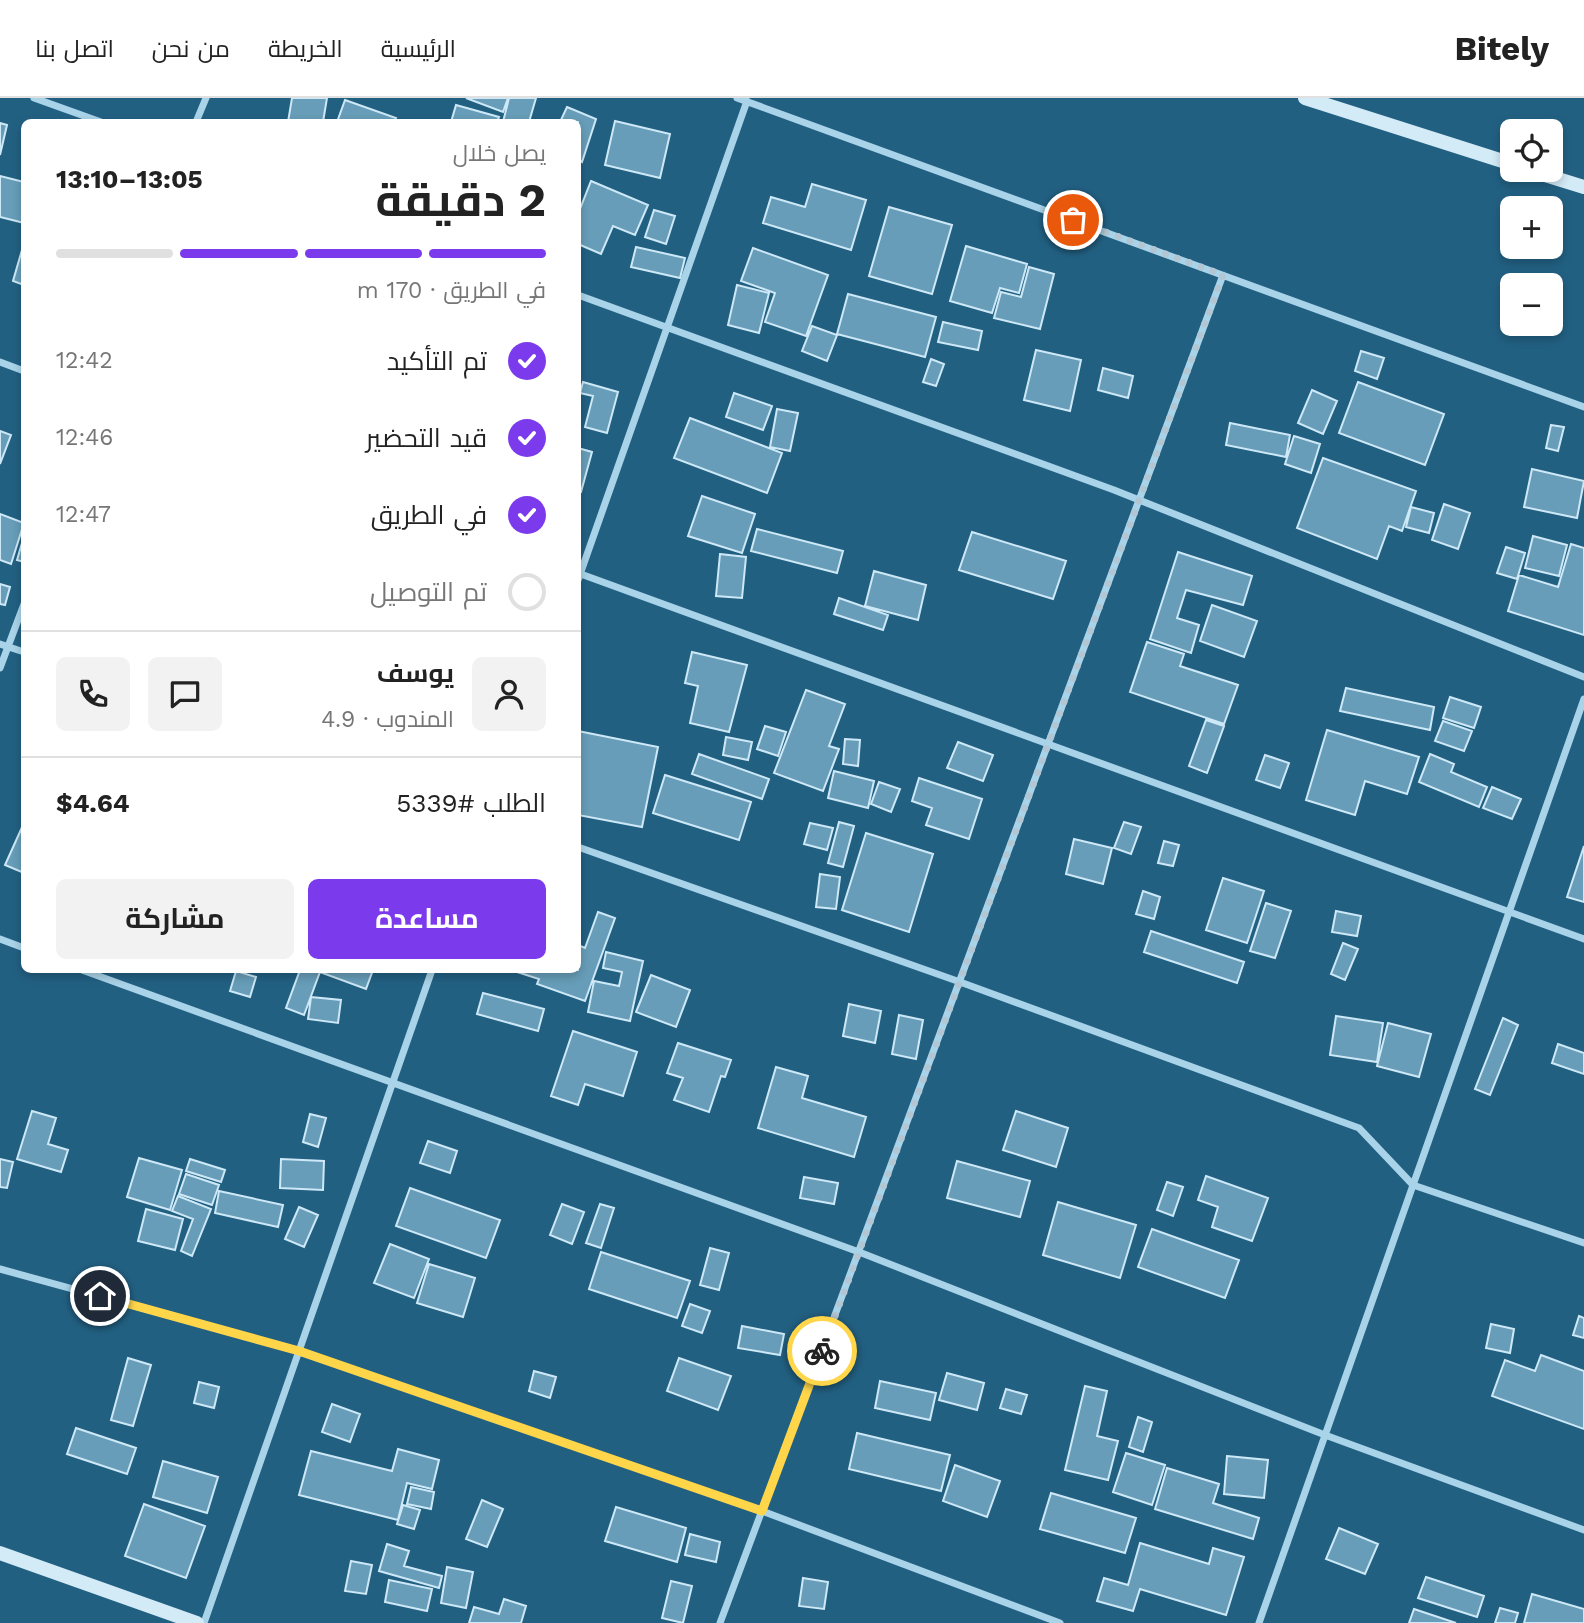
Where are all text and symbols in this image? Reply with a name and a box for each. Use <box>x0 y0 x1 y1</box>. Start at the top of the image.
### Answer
text: Bitely <box>1454 29 1549 68</box>
text: اتصل بنا <box>35 35 114 63</box>
text: من نحن <box>152 35 230 63</box>
text: الخريطة <box>268 35 343 63</box>
text: الرئيسية <box>381 35 456 63</box>
map controls <box>1500 119 1563 336</box>
button: locate <box>1500 119 1563 182</box>
text: يصل خلال <box>453 140 546 167</box>
text: 13:05–13:10 <box>56 164 203 194</box>
text: 2 دقيقة <box>375 173 546 227</box>
pin <box>1043 190 1103 250</box>
button: + <box>1500 196 1563 259</box>
icon: bag <box>1054 201 1092 239</box>
button: − <box>1500 273 1563 336</box>
text: في الطريق · 170 m <box>357 277 546 304</box>
icon: check <box>508 342 546 380</box>
text: تم التأكيد <box>387 346 487 376</box>
text: 12:42 <box>56 347 113 374</box>
icon: check <box>508 419 546 457</box>
text: قيد التحضير <box>366 423 487 453</box>
text: 12:46 <box>56 424 113 451</box>
icon: check <box>508 496 546 534</box>
text: في الطريق <box>371 500 487 530</box>
text: 12:47 <box>56 501 111 528</box>
text: تم التوصيل <box>370 577 487 607</box>
button: phone <box>56 657 130 731</box>
button: chat <box>148 657 222 731</box>
button: person <box>472 657 546 731</box>
text: يوسف <box>377 658 454 688</box>
text: المندوب · 4.9 <box>321 706 454 733</box>
text: $4.64 <box>56 788 130 818</box>
text: الطلب #5339 <box>396 788 546 818</box>
button: مشاركة <box>56 879 294 959</box>
button: مساعدة <box>308 879 546 959</box>
pin <box>70 1266 130 1326</box>
icon: home <box>81 1277 119 1315</box>
courier <box>787 1316 857 1386</box>
icon: bike <box>803 1332 841 1370</box>

